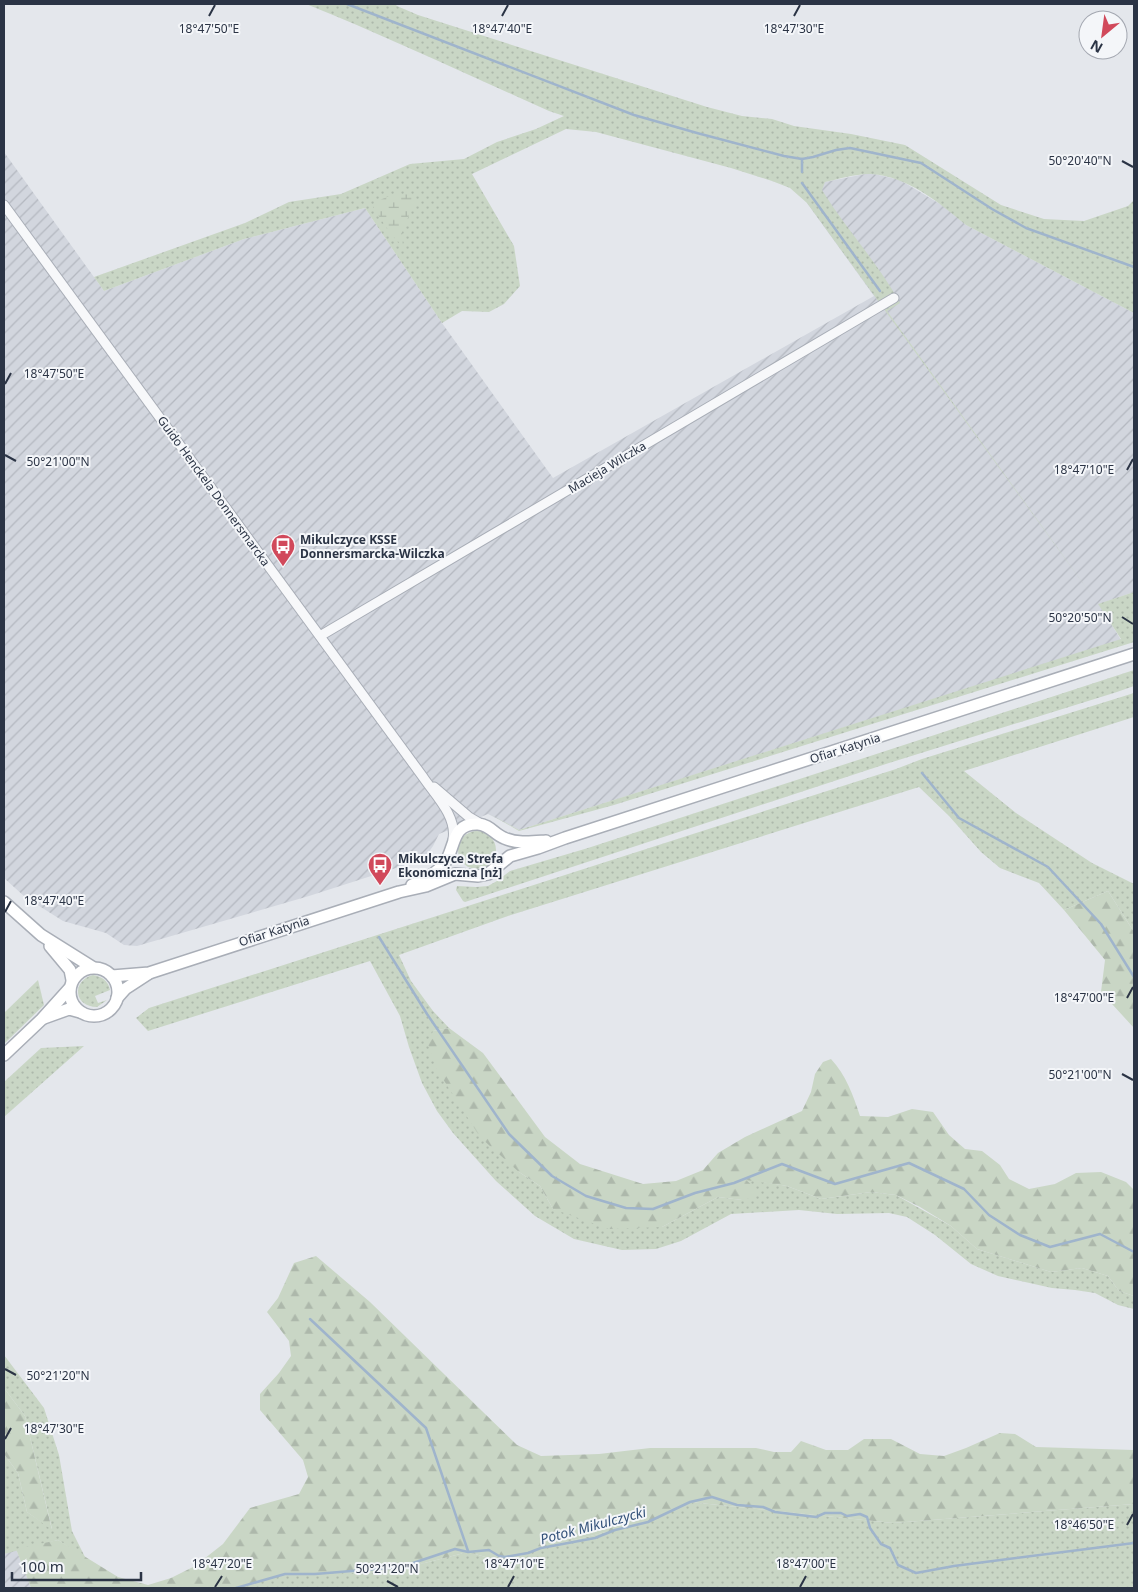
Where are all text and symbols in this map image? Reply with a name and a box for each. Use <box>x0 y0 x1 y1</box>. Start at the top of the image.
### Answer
north arrow <box>1078 10 1128 60</box>
text: 18°47'50"E <box>179 20 239 37</box>
text: 18°47'40"E <box>472 20 532 37</box>
text: 18°47'30"E <box>764 20 824 37</box>
text: N <box>1087 36 1106 58</box>
text: 50°20'40"N <box>1048 152 1112 169</box>
text: 18°47'50"E <box>24 365 84 382</box>
street label: Guido Henckela Donnersmarcka <box>154 412 274 570</box>
street label: Macieja Wilczka <box>565 437 649 497</box>
text: 50°21'00"N <box>26 453 90 470</box>
text: 18°47'10"E <box>1054 461 1114 478</box>
place label: Mikulczyce KSSE Donnersmarcka-Wilczka <box>300 531 445 562</box>
bus stop icon: Mikulczyce KSSE Donnersmarcka-Wilczka <box>270 533 296 567</box>
text: 50°20'50"N <box>1048 609 1112 626</box>
street label: Ofiar Katynia <box>808 729 882 767</box>
place label: Mikulczyce Strefa Ekonomiczna [nż] <box>398 850 503 881</box>
bus stop icon: Mikulczyce Strefa Ekonomiczna [nż] <box>367 852 393 886</box>
text: 18°47'40"E <box>24 892 84 909</box>
street label: Ofiar Katynia <box>237 912 311 950</box>
text: 18°47'00"E <box>1054 989 1114 1006</box>
text: 50°21'00"N <box>1048 1066 1112 1083</box>
text: 50°21'20"N <box>26 1367 90 1384</box>
text: 18°47'30"E <box>24 1420 84 1437</box>
water label: Potok Mikulczycki <box>538 1502 648 1548</box>
text: 18°46'50"E <box>1054 1516 1114 1533</box>
scale bar <box>12 1550 141 1582</box>
text: 18°47'20"E <box>192 1555 252 1572</box>
text: 18°47'10"E <box>484 1555 544 1572</box>
text: 18°47'00"E <box>776 1555 836 1572</box>
text: 100 m <box>20 1556 64 1576</box>
text: 50°21'20"N <box>355 1560 419 1577</box>

